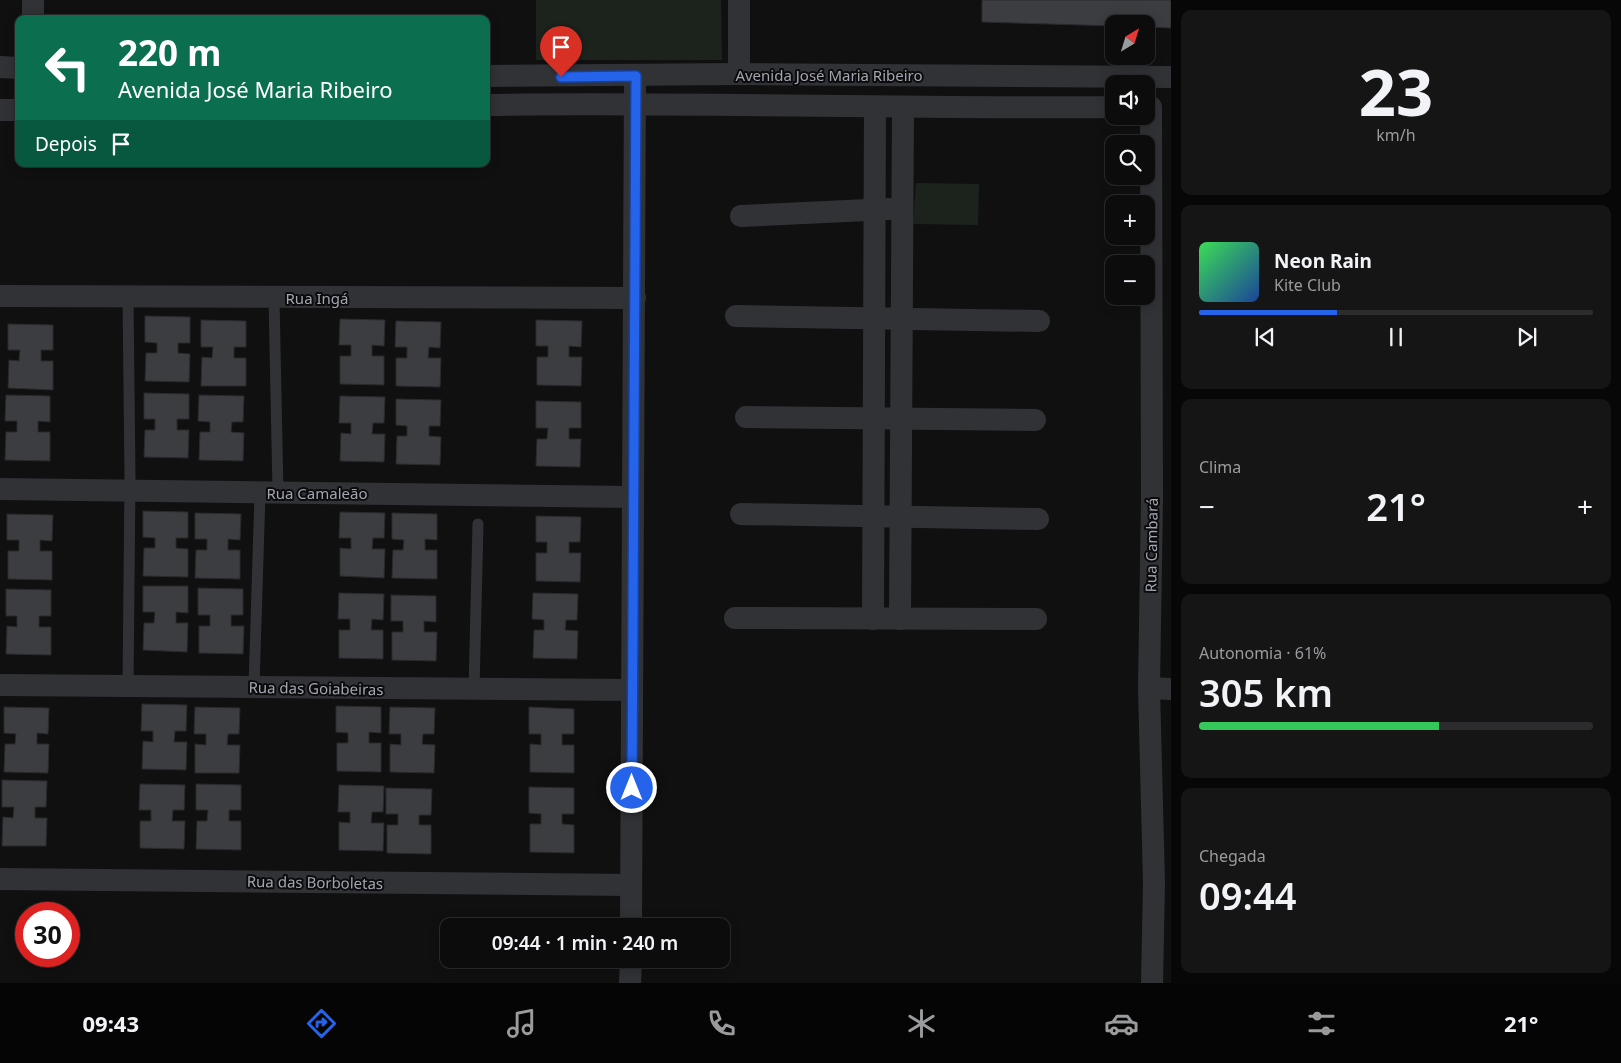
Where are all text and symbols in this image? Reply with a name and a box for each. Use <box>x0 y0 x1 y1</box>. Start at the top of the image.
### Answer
north arrow <box>1105 15 1155 65</box>
map controls <box>1105 15 1155 305</box>
pin <box>540 26 582 77</box>
text: 220 m <box>118 29 221 76</box>
icon: arrive <box>547 33 575 61</box>
icon: left <box>35 35 100 100</box>
text: 23 <box>1359 47 1433 135</box>
street label: Avenida José Maria Ribeiro <box>735 65 923 85</box>
text: Avenida José Maria Ribeiro <box>118 74 393 104</box>
button: sound <box>1105 75 1155 125</box>
text: km/h <box>1376 124 1416 146</box>
icon: arrive <box>107 130 135 158</box>
text: Depois <box>35 131 97 157</box>
button: search <box>1105 135 1155 185</box>
button: + <box>1105 195 1155 245</box>
text: Neon Rain <box>1274 248 1372 274</box>
button: − <box>1105 255 1155 305</box>
text: Kite Club <box>1274 274 1341 296</box>
street label: Rua Ingá <box>286 288 348 308</box>
icon: previous <box>1251 323 1279 351</box>
icon: pause <box>1382 323 1410 351</box>
icon: next <box>1513 323 1541 351</box>
text: Clima <box>1199 456 1241 478</box>
text: 21° <box>1366 480 1426 532</box>
street label: Rua Camaleão <box>266 483 368 503</box>
text: − <box>1199 487 1215 525</box>
text: + <box>1577 487 1593 525</box>
street label: Rua Cambará <box>1140 497 1162 593</box>
text: Autonomia · 61% <box>1199 642 1326 664</box>
text: 305 km <box>1199 666 1333 718</box>
street label: Rua das Goiabeiras <box>248 677 384 699</box>
position arrow <box>605 761 657 813</box>
text: Chegada <box>1199 845 1266 867</box>
text: 09:44 <box>1199 869 1296 921</box>
street label: Rua das Borboletas <box>247 871 383 893</box>
speed limit sign: 30 <box>15 902 80 967</box>
text: 09:44 · 1 min · 240 m <box>492 930 678 956</box>
icon: directions <box>304 1006 339 1041</box>
icon: music <box>504 1006 539 1041</box>
icon: phone <box>704 1006 739 1041</box>
icon: climate <box>904 1006 939 1041</box>
icon: car <box>1104 1006 1139 1041</box>
icon: filters <box>1304 1006 1339 1041</box>
text: 09:43 <box>82 1008 139 1038</box>
text: 21° <box>1504 1008 1538 1038</box>

